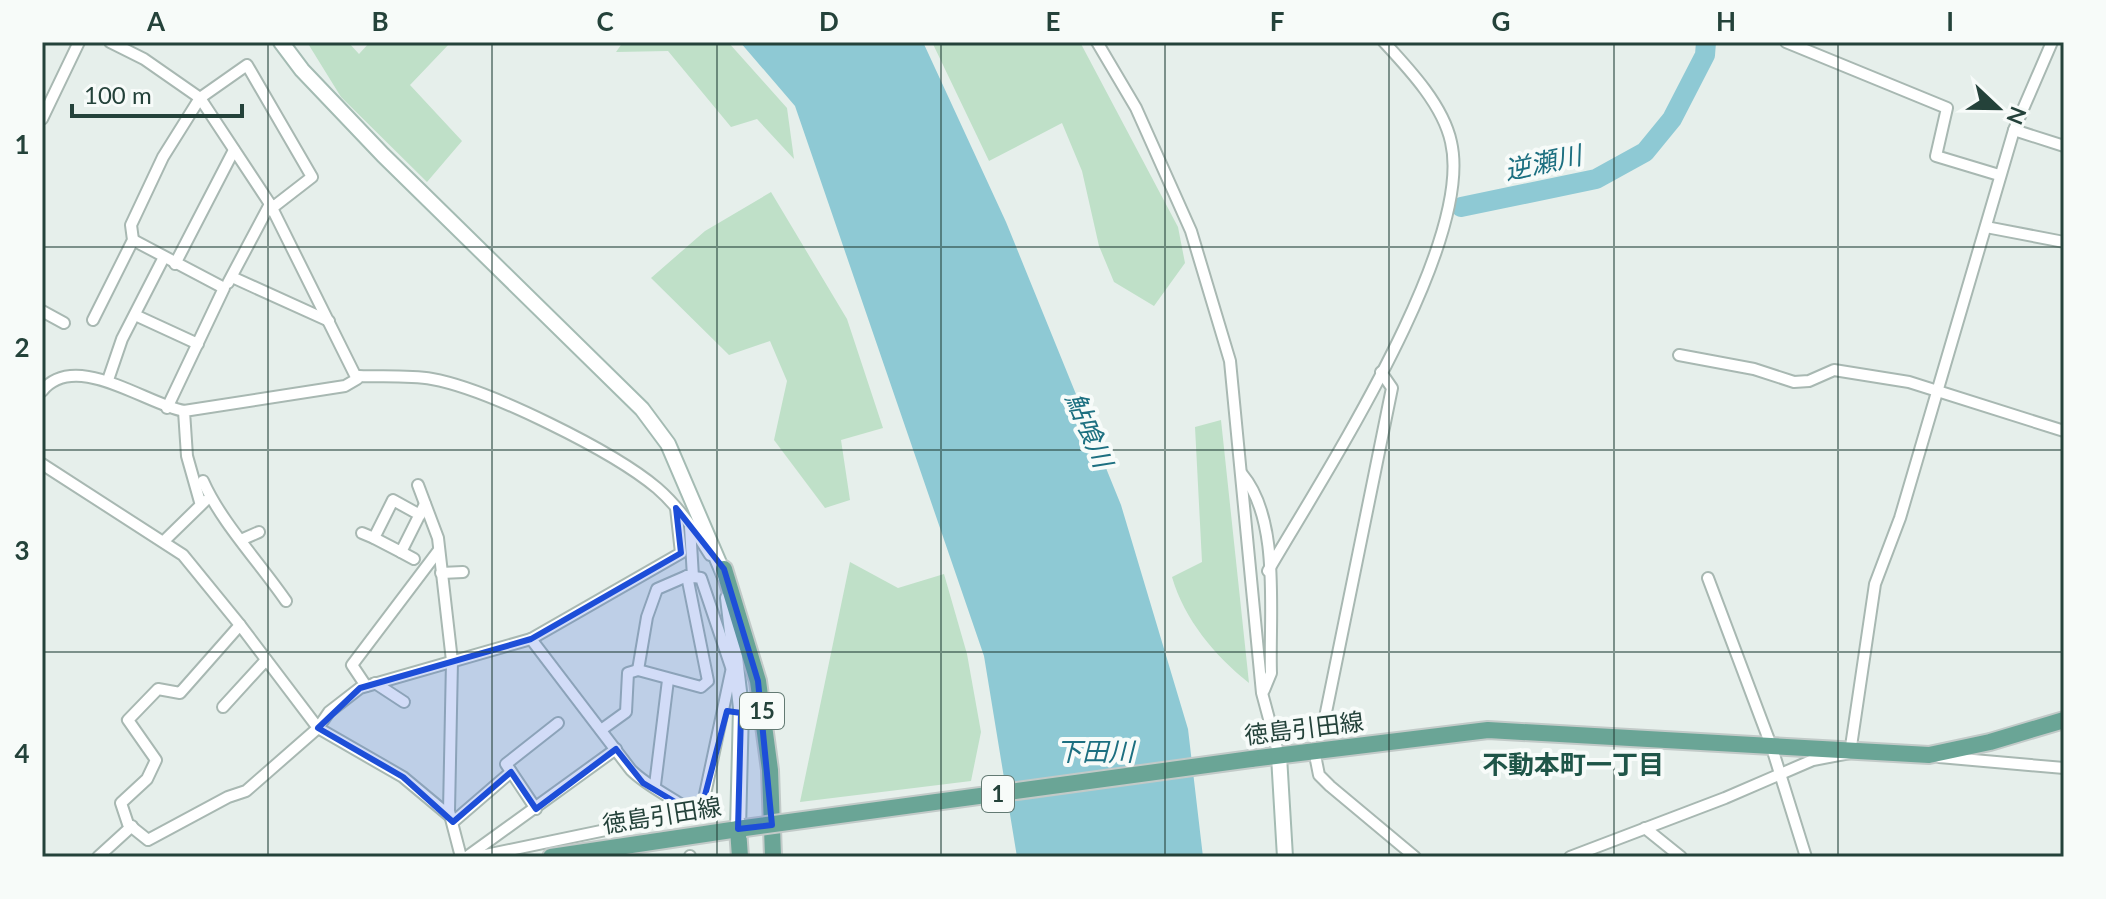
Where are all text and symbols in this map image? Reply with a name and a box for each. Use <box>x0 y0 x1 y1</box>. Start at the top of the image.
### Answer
text: A <box>146 5 166 37</box>
text: B <box>371 5 389 37</box>
text: C <box>596 5 614 37</box>
text: D <box>819 5 839 37</box>
text: E <box>1046 5 1060 37</box>
text: F <box>1270 5 1284 37</box>
text: G <box>1492 5 1510 37</box>
text: H <box>1716 5 1736 37</box>
text: I <box>1946 5 1954 37</box>
scale bar <box>72 68 242 118</box>
north arrow <box>1958 68 2038 148</box>
text: 100 m <box>84 80 152 109</box>
text: N <box>2001 103 2033 129</box>
text: 1 <box>14 128 30 160</box>
water label: 逆瀬川 <box>1501 138 1587 186</box>
text: 2 <box>14 331 30 363</box>
water label: 鮎喰川 <box>1060 387 1121 475</box>
text: 3 <box>14 534 30 566</box>
road number: 15 <box>740 693 784 729</box>
street label: 徳島引田線 <box>1242 706 1365 749</box>
water label: 下田川 <box>1056 735 1137 767</box>
text: 4 <box>14 737 30 769</box>
district label: 不動本町一丁目 <box>1482 748 1664 780</box>
road number: 1 <box>982 776 1014 812</box>
street label: 徳島引田線 <box>600 791 723 838</box>

